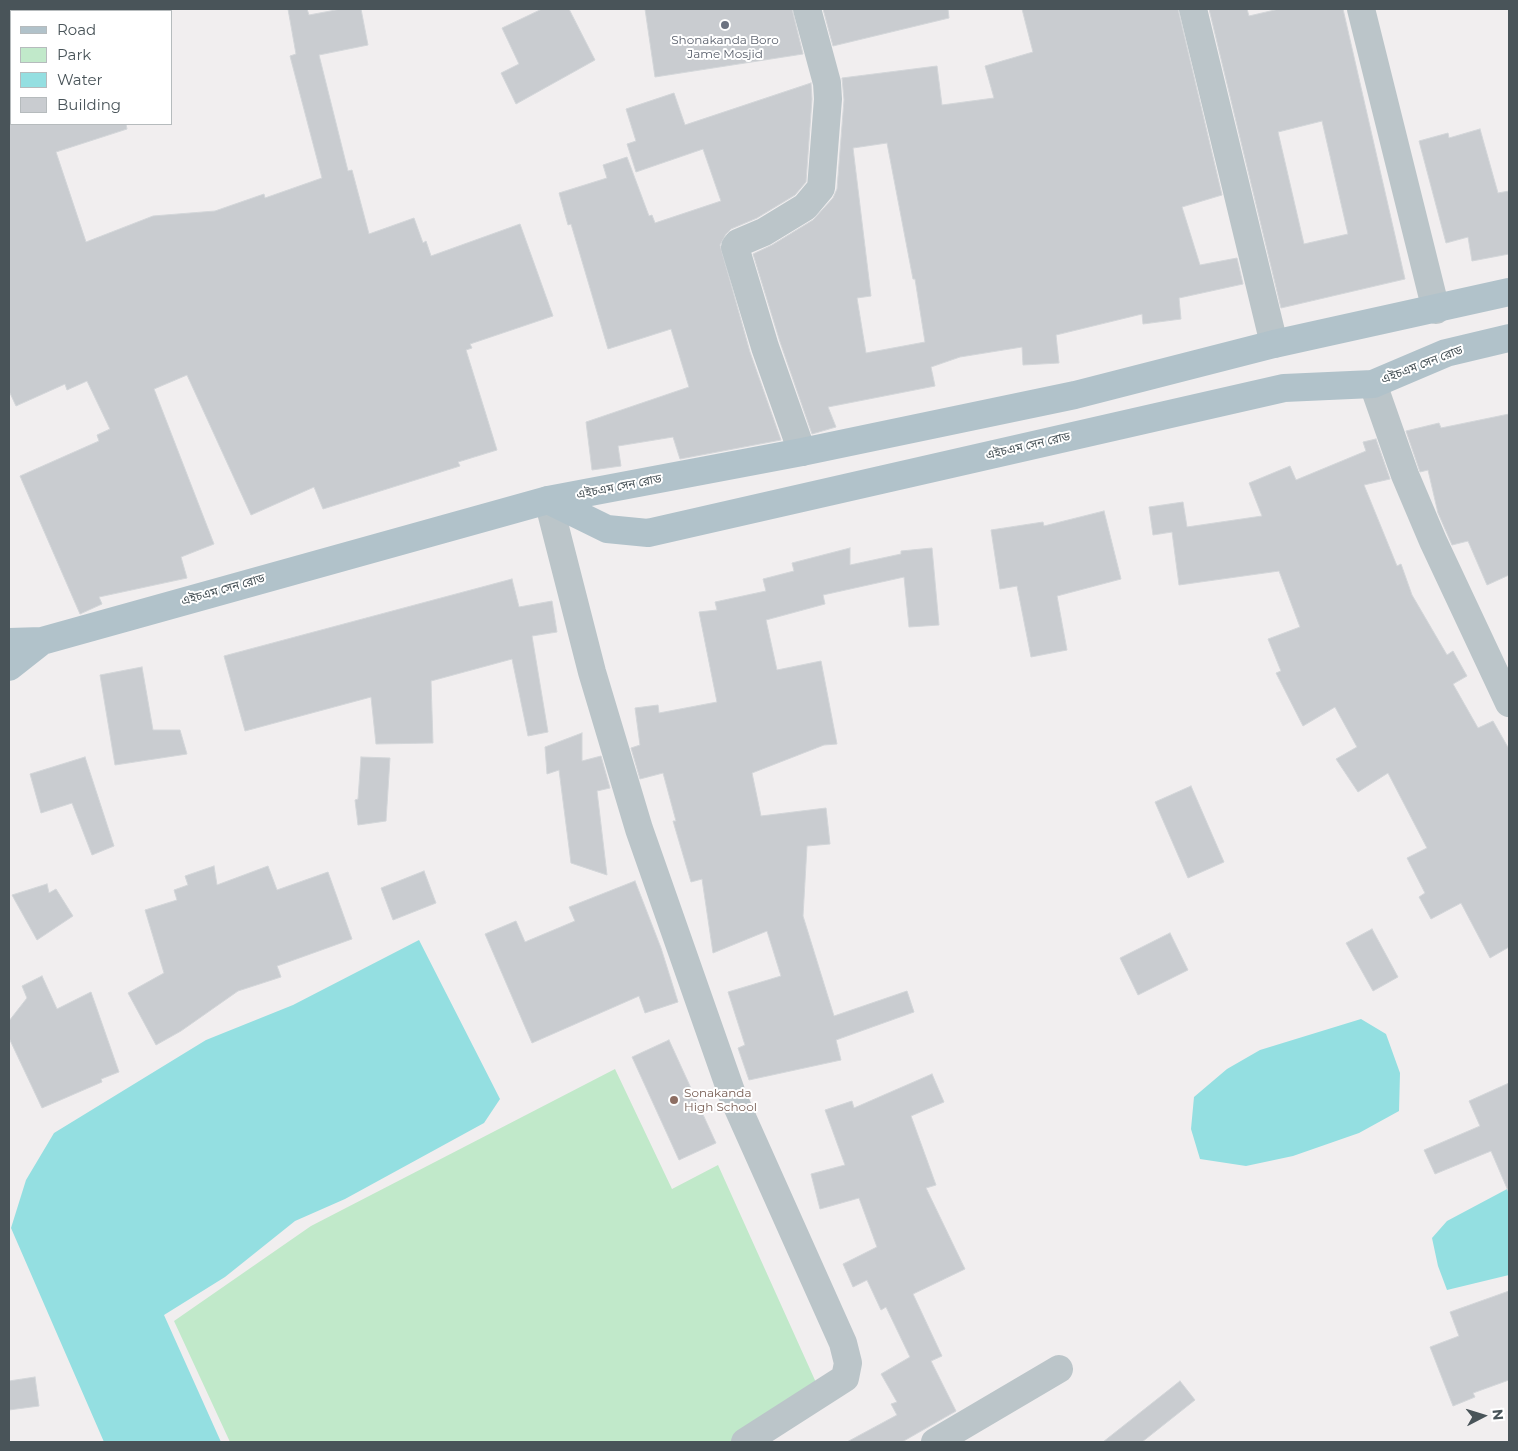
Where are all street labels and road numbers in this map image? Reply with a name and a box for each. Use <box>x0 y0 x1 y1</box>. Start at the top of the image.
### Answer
street label: এইচএম সেন রোড <box>1379 343 1465 387</box>
street label: এইচএম সেন রোড <box>984 429 1072 463</box>
street label: এইচএম সেন রোড <box>575 472 663 502</box>
street label: এইচএম সেন রোড <box>180 571 266 609</box>

